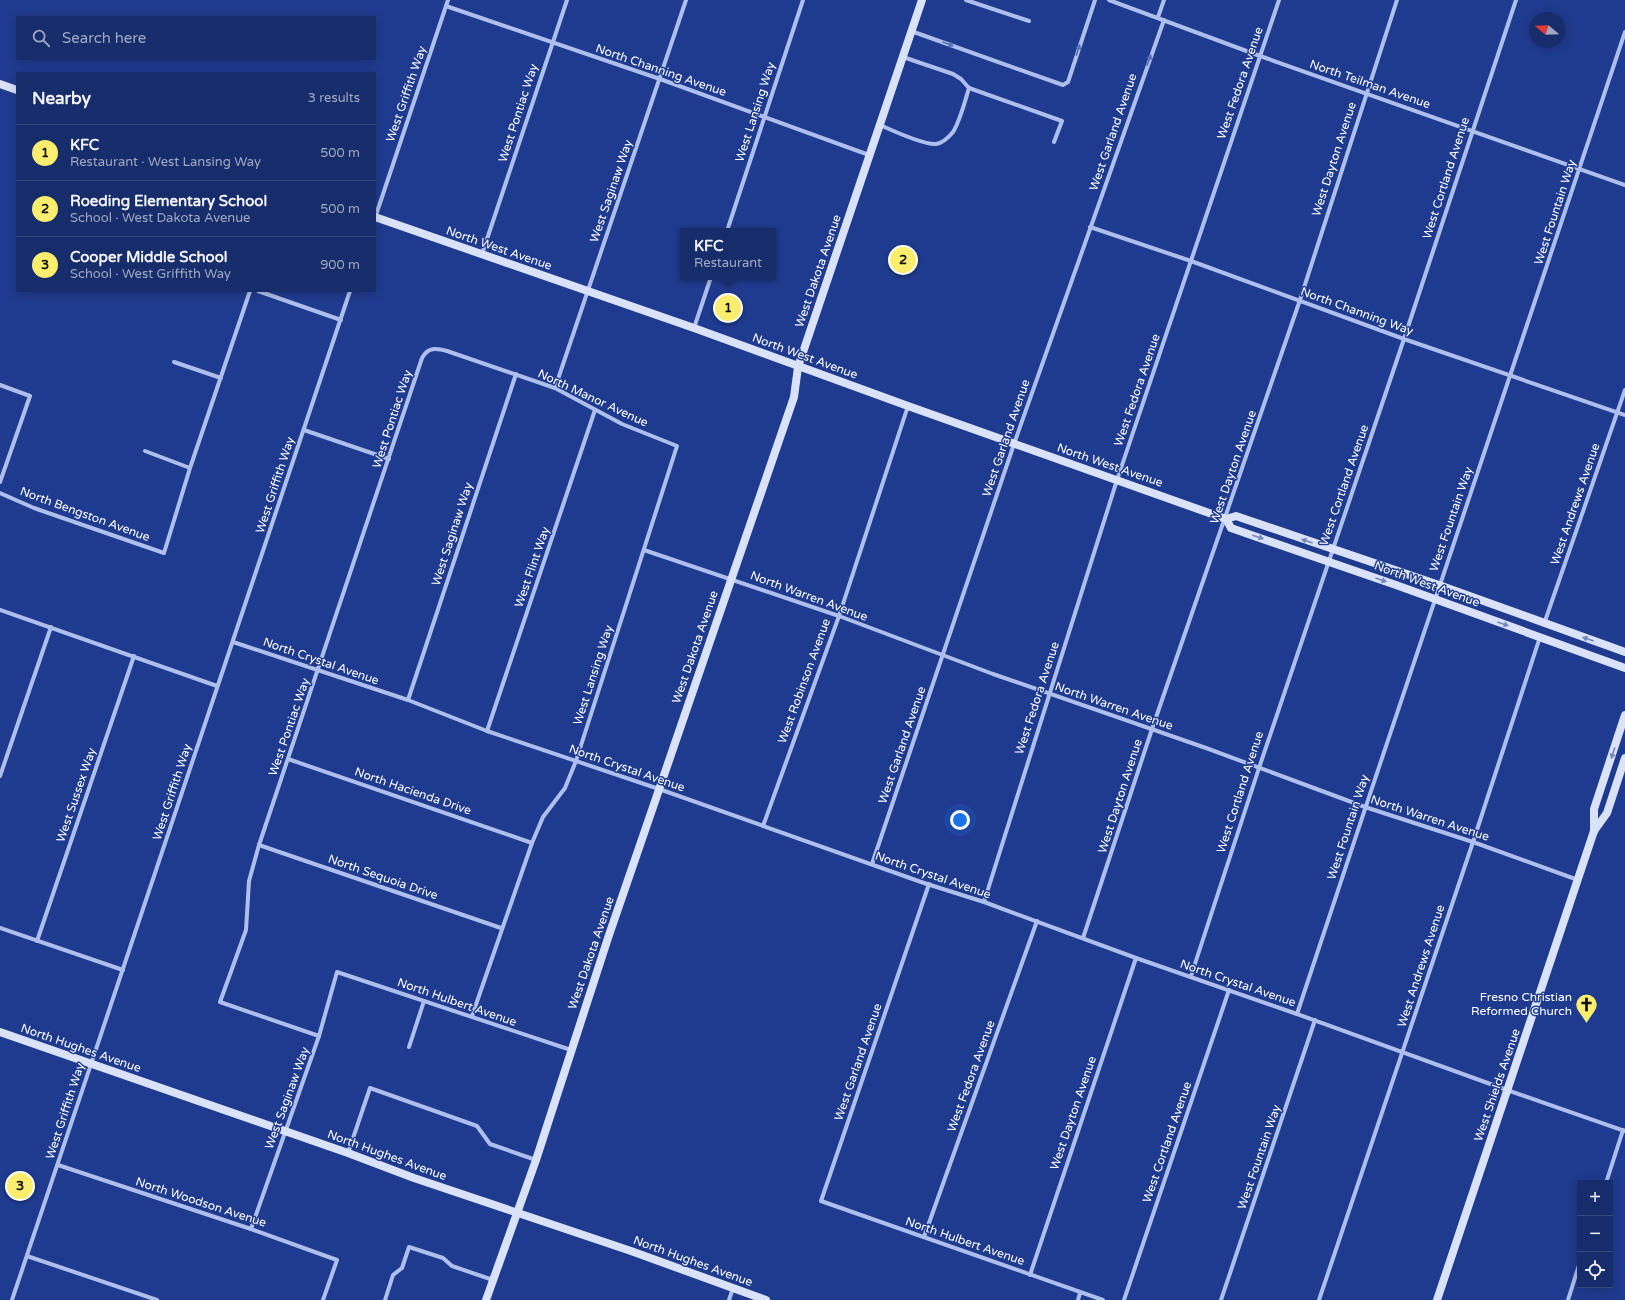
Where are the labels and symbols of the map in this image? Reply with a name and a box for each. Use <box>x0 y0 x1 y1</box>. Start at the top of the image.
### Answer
north arrow <box>1529 12 1565 48</box>
street label: West Fedora Avenue <box>1214 25 1266 141</box>
street label: North Channing Avenue <box>594 41 728 99</box>
one-way arrow <box>942 41 954 47</box>
street label: West Griffith Way <box>383 44 429 144</box>
one-way arrow <box>1075 44 1081 56</box>
one-way arrow <box>1147 54 1153 66</box>
street label: North Teilman Avenue <box>1308 57 1432 111</box>
street label: West Lansing Way <box>732 60 778 164</box>
street label: West Pontiac Way <box>495 61 541 164</box>
street label: West Garland Avenue <box>1086 71 1140 192</box>
street label: West Dayton Avenue <box>1309 100 1359 218</box>
street label: West Cortland Avenue <box>1420 115 1472 241</box>
street label: West Saginaw Way <box>587 137 635 244</box>
street label: West Fountain Way <box>1531 157 1579 266</box>
street label: West Dakota Avenue <box>792 212 844 329</box>
street label: North West Avenue <box>444 223 554 273</box>
pin: 2 <box>890 245 916 275</box>
street label: North Channing Way <box>1299 284 1416 338</box>
pin: 1 <box>715 293 741 323</box>
street label: North West Avenue <box>750 330 860 382</box>
street label: West Fedora Avenue <box>1111 332 1163 448</box>
street label: North Manor Avenue <box>536 366 651 430</box>
street label: West Pontiac Way <box>369 367 415 470</box>
street label: West Garland Avenue <box>979 377 1033 498</box>
street label: West Dayton Avenue <box>1207 408 1259 526</box>
street label: West Cortland Avenue <box>1317 422 1371 547</box>
street label: West Griffith Way <box>253 434 297 535</box>
street label: North West Avenue <box>1055 440 1165 490</box>
street label: West Andrews Avenue <box>1548 441 1603 567</box>
street label: West Fountain Way <box>1426 464 1476 573</box>
street label: West Saginaw Way <box>429 480 475 587</box>
street label: North Bengston Avenue <box>18 484 152 544</box>
street label: West Flint Way <box>512 524 553 609</box>
one-way arrow <box>1253 534 1265 540</box>
one-way arrow <box>1300 537 1312 543</box>
street label: North West Avenue <box>1372 558 1482 610</box>
street label: North Warren Avenue <box>748 568 870 624</box>
one-way arrow <box>1375 577 1387 583</box>
street label: West Dakota Avenue <box>669 588 721 705</box>
street label: West Robinson Avenue <box>775 616 833 745</box>
one-way arrow <box>1498 621 1510 627</box>
street label: West Lansing Way <box>570 623 616 727</box>
street label: North Crystal Avenue <box>261 635 381 688</box>
one-way arrow <box>1582 636 1594 642</box>
street label: West Fedora Avenue <box>1012 640 1062 756</box>
street label: West Pontiac Way <box>266 676 313 778</box>
street label: North Warren Avenue <box>1053 679 1175 733</box>
street label: West Garland Avenue <box>875 684 929 805</box>
street label: West Cortland Avenue <box>1214 729 1266 855</box>
street label: West Dayton Avenue <box>1095 737 1145 855</box>
street label: West Griffith Way <box>150 741 194 842</box>
street label: North Crystal Avenue <box>567 742 687 795</box>
street label: West Sussex Way <box>53 745 99 844</box>
one-way arrow <box>1610 747 1616 759</box>
street label: North Hacienda Drive <box>353 764 473 818</box>
street label: West Fountain Way <box>1324 772 1372 881</box>
street label: North Warren Avenue <box>1369 792 1491 844</box>
your location <box>950 810 970 830</box>
street label: North Crystal Avenue <box>873 849 993 902</box>
street label: North Sequoia Drive <box>326 852 440 902</box>
street label: West Dakota Avenue <box>565 894 617 1011</box>
street label: West Andrews Avenue <box>1395 903 1448 1029</box>
street label: North Crystal Avenue <box>1178 957 1298 1010</box>
street label: North Hulbert Avenue <box>396 975 519 1029</box>
place label: Fresno Christian Reformed Church <box>1471 990 1572 1018</box>
church icon: Fresno Christian Reformed Church <box>1574 991 1600 1024</box>
street label: West Garland Avenue <box>831 1001 885 1122</box>
street label: West Fedora Avenue <box>944 1018 998 1134</box>
street label: North Hughes Avenue <box>19 1021 143 1075</box>
street label: West Shields Avenue <box>1471 1026 1523 1143</box>
street label: West Saginaw Way <box>262 1044 312 1151</box>
street label: West Dayton Avenue <box>1047 1054 1099 1172</box>
street label: West Griffith Way <box>43 1060 87 1161</box>
street label: West Cortland Avenue <box>1140 1079 1194 1204</box>
street label: West Fountain Way <box>1234 1102 1284 1211</box>
street label: North Hughes Avenue <box>325 1127 449 1183</box>
pin: 3 <box>7 1171 33 1201</box>
street label: North Woodson Avenue <box>134 1174 268 1230</box>
street label: North Hulbert Avenue <box>904 1214 1027 1268</box>
street label: North Hughes Avenue <box>631 1233 755 1289</box>

